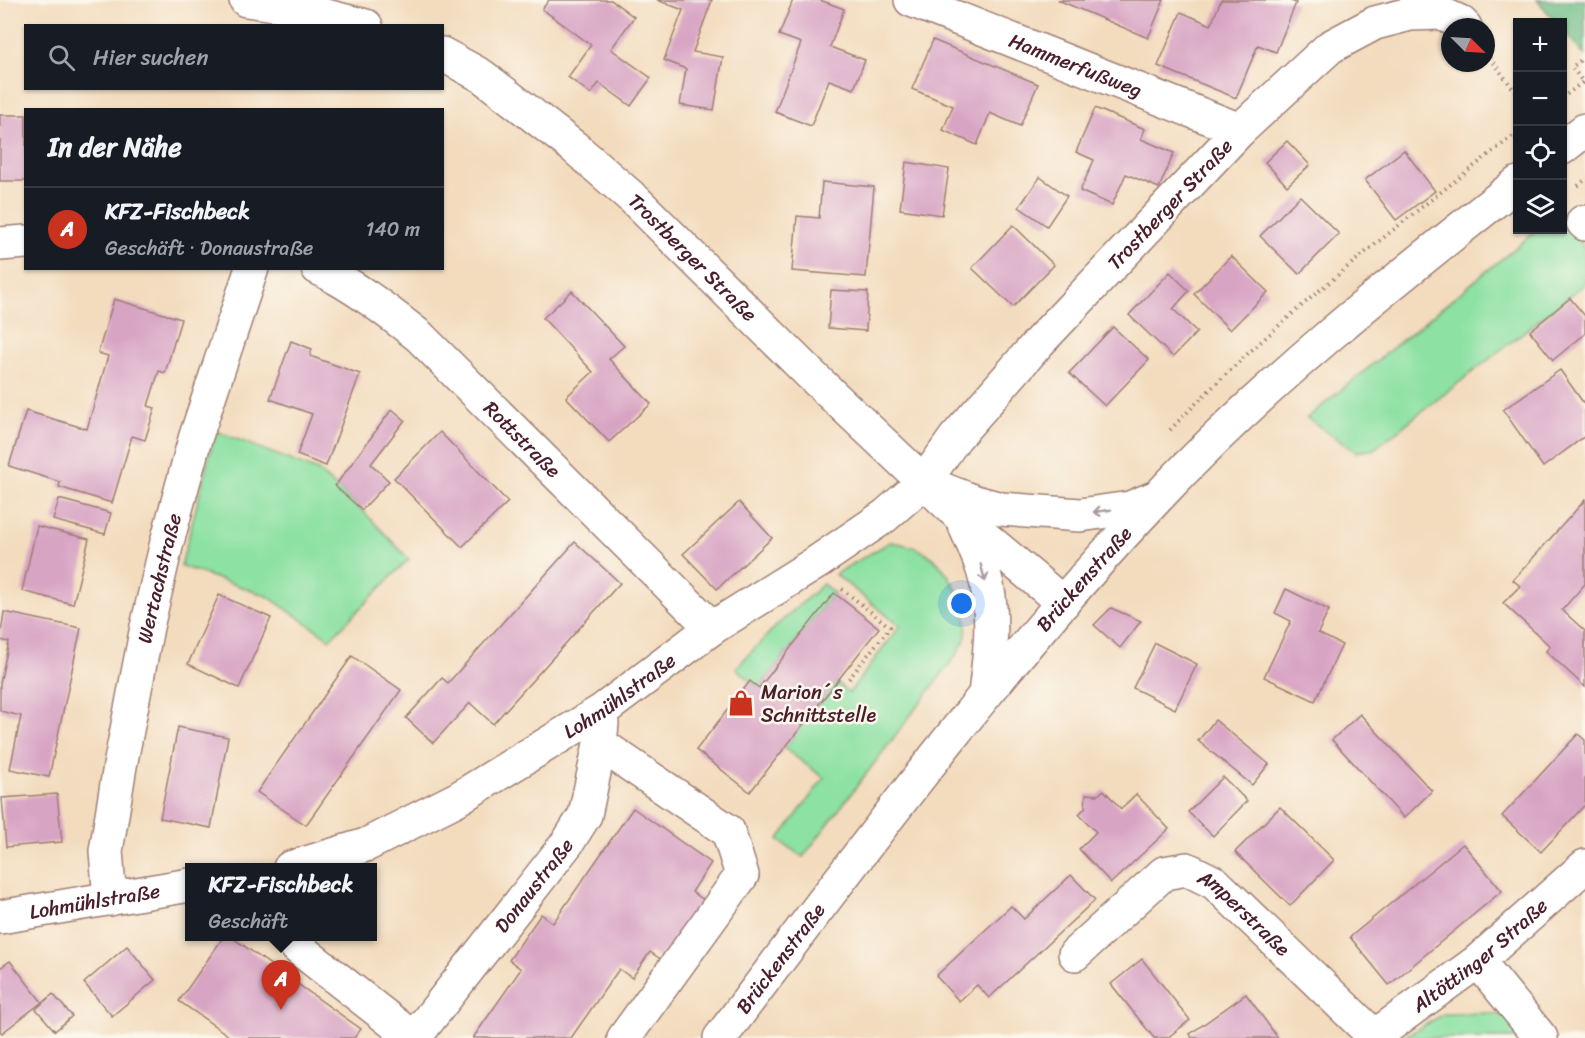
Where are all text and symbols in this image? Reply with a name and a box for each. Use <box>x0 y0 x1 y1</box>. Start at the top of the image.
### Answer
north arrow <box>1441 18 1495 72</box>
map controls <box>1513 18 1567 234</box>
button: + <box>1513 18 1567 72</box>
street label: Hammerfußweg <box>1004 23 1148 107</box>
search box <box>24 24 444 90</box>
text: Hier suchen <box>93 38 208 77</box>
icon: search <box>45 41 78 74</box>
button: − <box>1513 72 1567 126</box>
text: In der Nähe <box>48 124 182 170</box>
button: locate <box>1513 126 1567 180</box>
street label: Trostberger Straße <box>1098 130 1241 278</box>
button: layers <box>1513 180 1567 234</box>
street label: Trostberger Straße <box>620 184 766 330</box>
text: KFZ-Fischbeck <box>105 192 250 231</box>
text: A <box>61 212 74 247</box>
text: 140 m <box>366 212 420 247</box>
text: Geschäft · Donaustraße <box>105 231 313 266</box>
street label: Rottstraße <box>475 392 570 486</box>
one-way arrow <box>1093 506 1113 517</box>
street label: Wertachstraße <box>127 509 192 646</box>
street label: Brückenstraße <box>1027 517 1141 640</box>
one-way arrow <box>978 563 989 582</box>
your location <box>947 589 976 618</box>
street label: Lohmühlstraße <box>556 643 683 748</box>
place label: Marion´s Schnittstelle <box>761 675 877 733</box>
shop icon: Marion´s Schnittstelle <box>726 688 756 718</box>
street label: Donaustraße <box>485 830 583 941</box>
street label: Amperstraße <box>1191 859 1299 965</box>
popup <box>185 863 377 941</box>
text: KFZ-Fischbeck <box>208 865 354 904</box>
street label: Lohmühlstraße <box>27 873 163 929</box>
street label: Altöttinger Straße <box>1403 889 1556 1022</box>
street label: Brückenstraße <box>726 895 834 1022</box>
text: Geschäft <box>208 904 288 939</box>
pin: A <box>262 960 300 1010</box>

